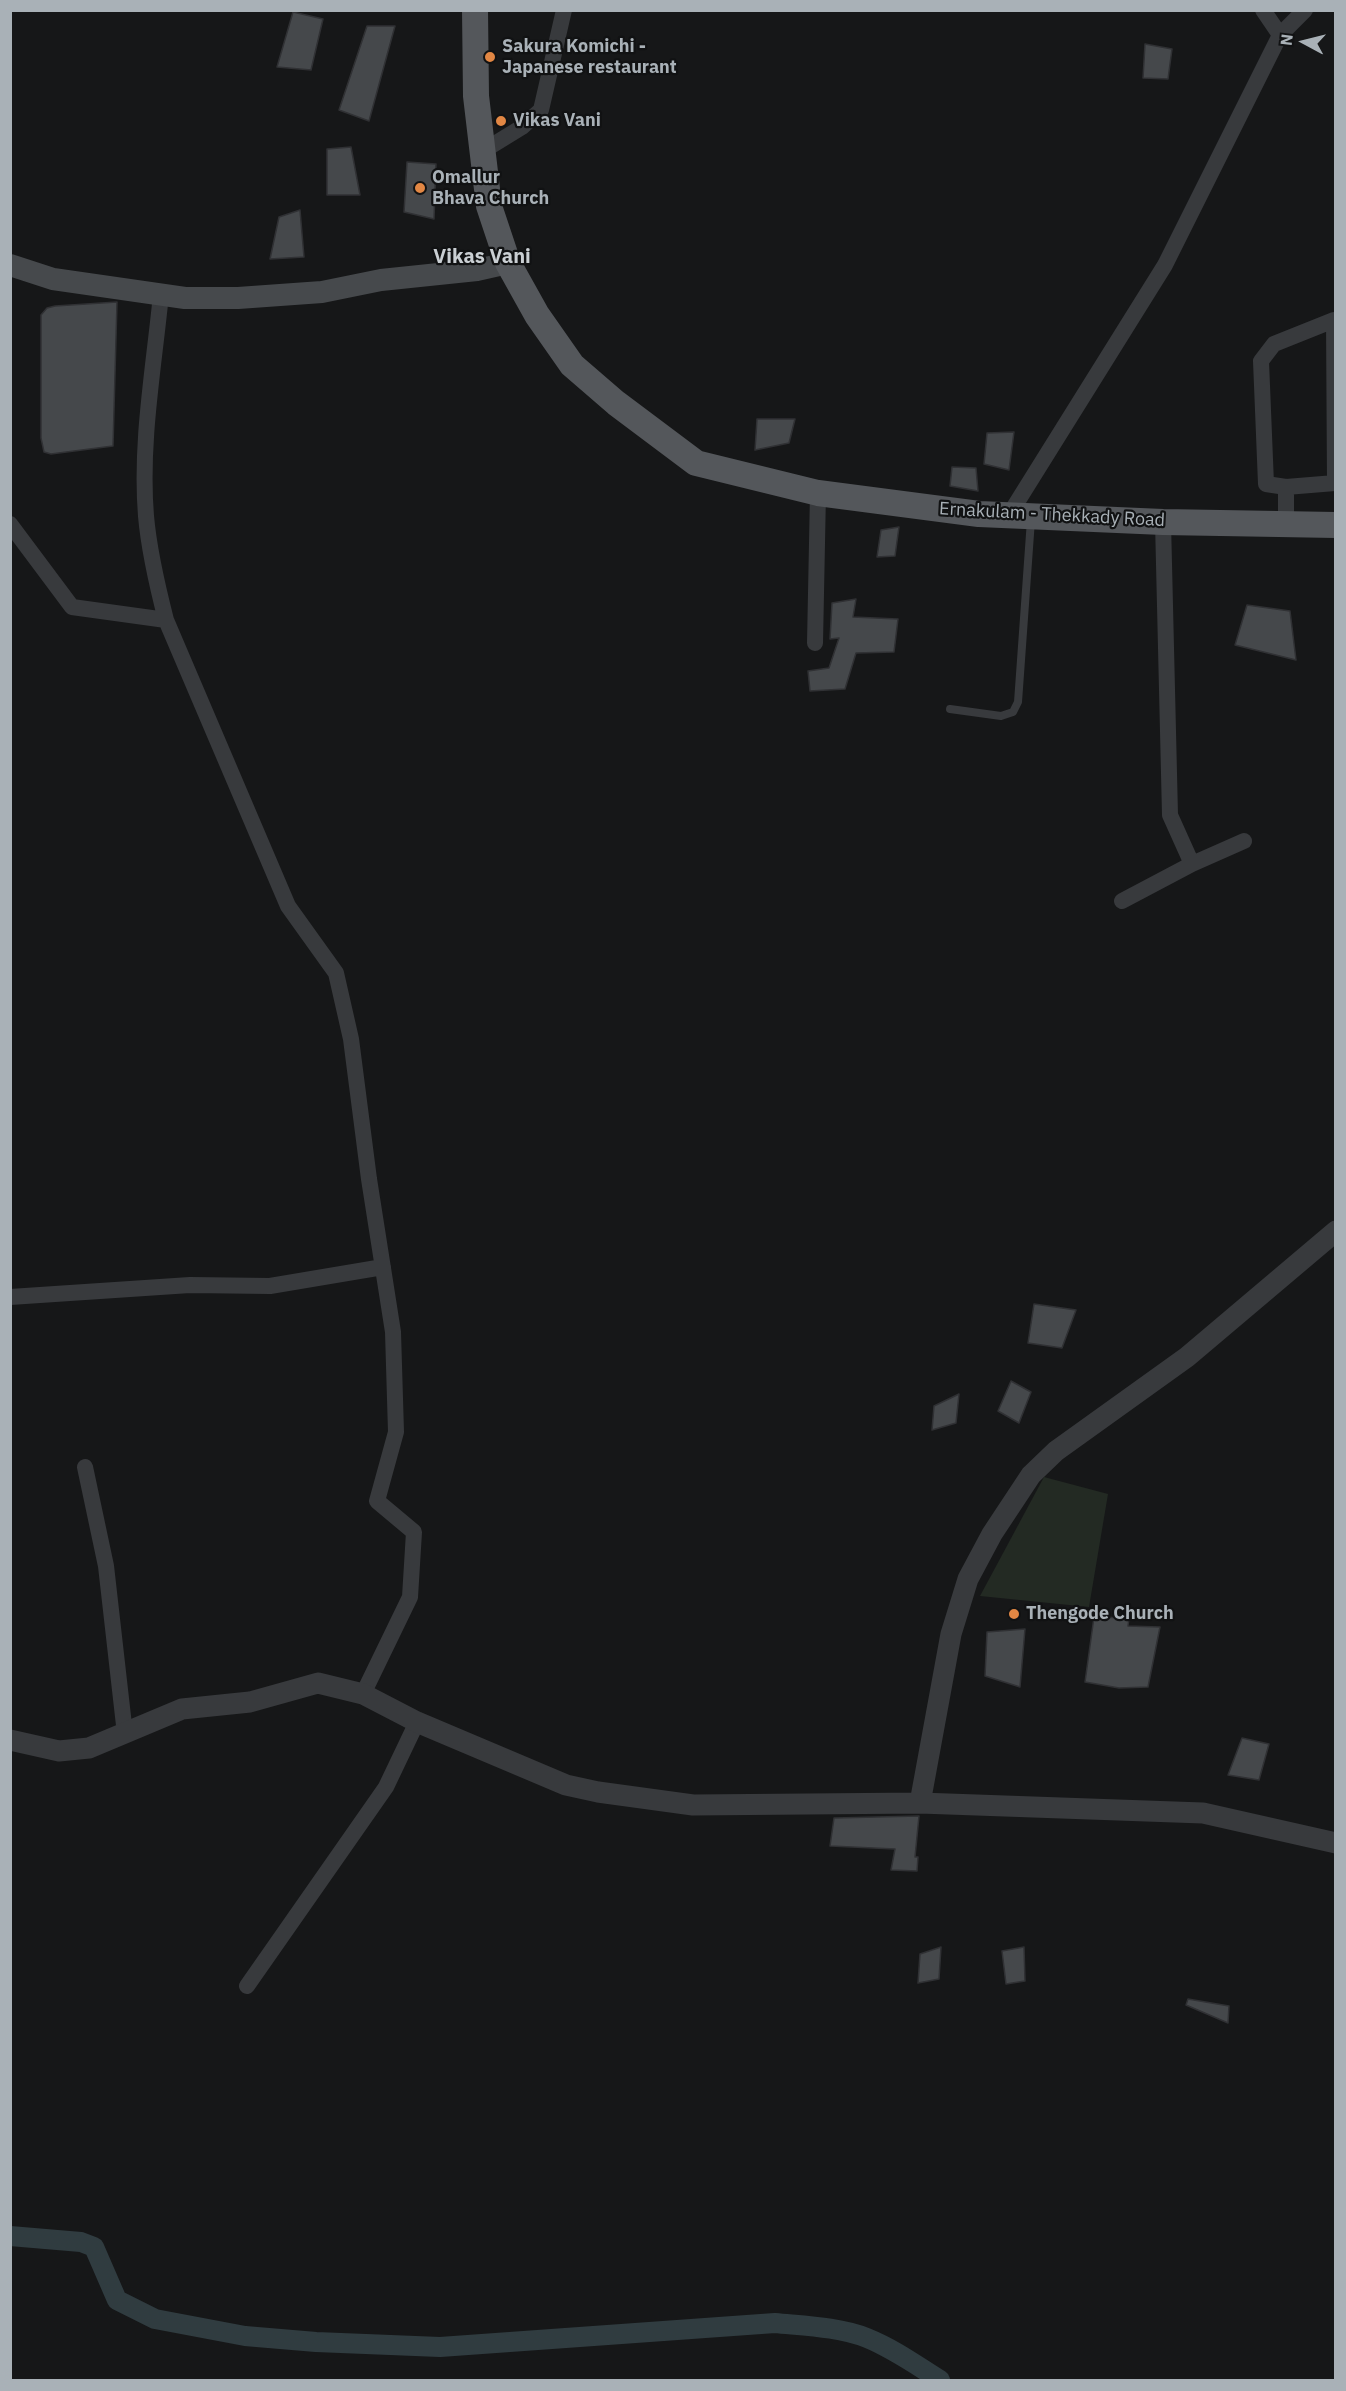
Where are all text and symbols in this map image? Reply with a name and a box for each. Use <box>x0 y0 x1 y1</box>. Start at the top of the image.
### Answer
north arrow <box>1274 12 1334 72</box>
text: N <box>1276 33 1297 47</box>
place label: Sakura Komichi - Japanese restaurant <box>502 36 677 78</box>
marker: Sakura Komichi - Japanese restaurant <box>483 50 497 64</box>
place label: Vikas Vani <box>513 110 601 132</box>
marker: Vikas Vani <box>494 114 508 128</box>
place label: Omallur Bhava Church <box>432 167 549 210</box>
marker: Omallur Bhava Church <box>413 181 427 195</box>
district label: Vikas Vani <box>433 245 531 269</box>
street label: Ernakulam - Thekkady Road <box>938 498 1166 532</box>
place label: Thengode Church <box>1026 1603 1174 1625</box>
marker: Thengode Church <box>1007 1607 1021 1621</box>

